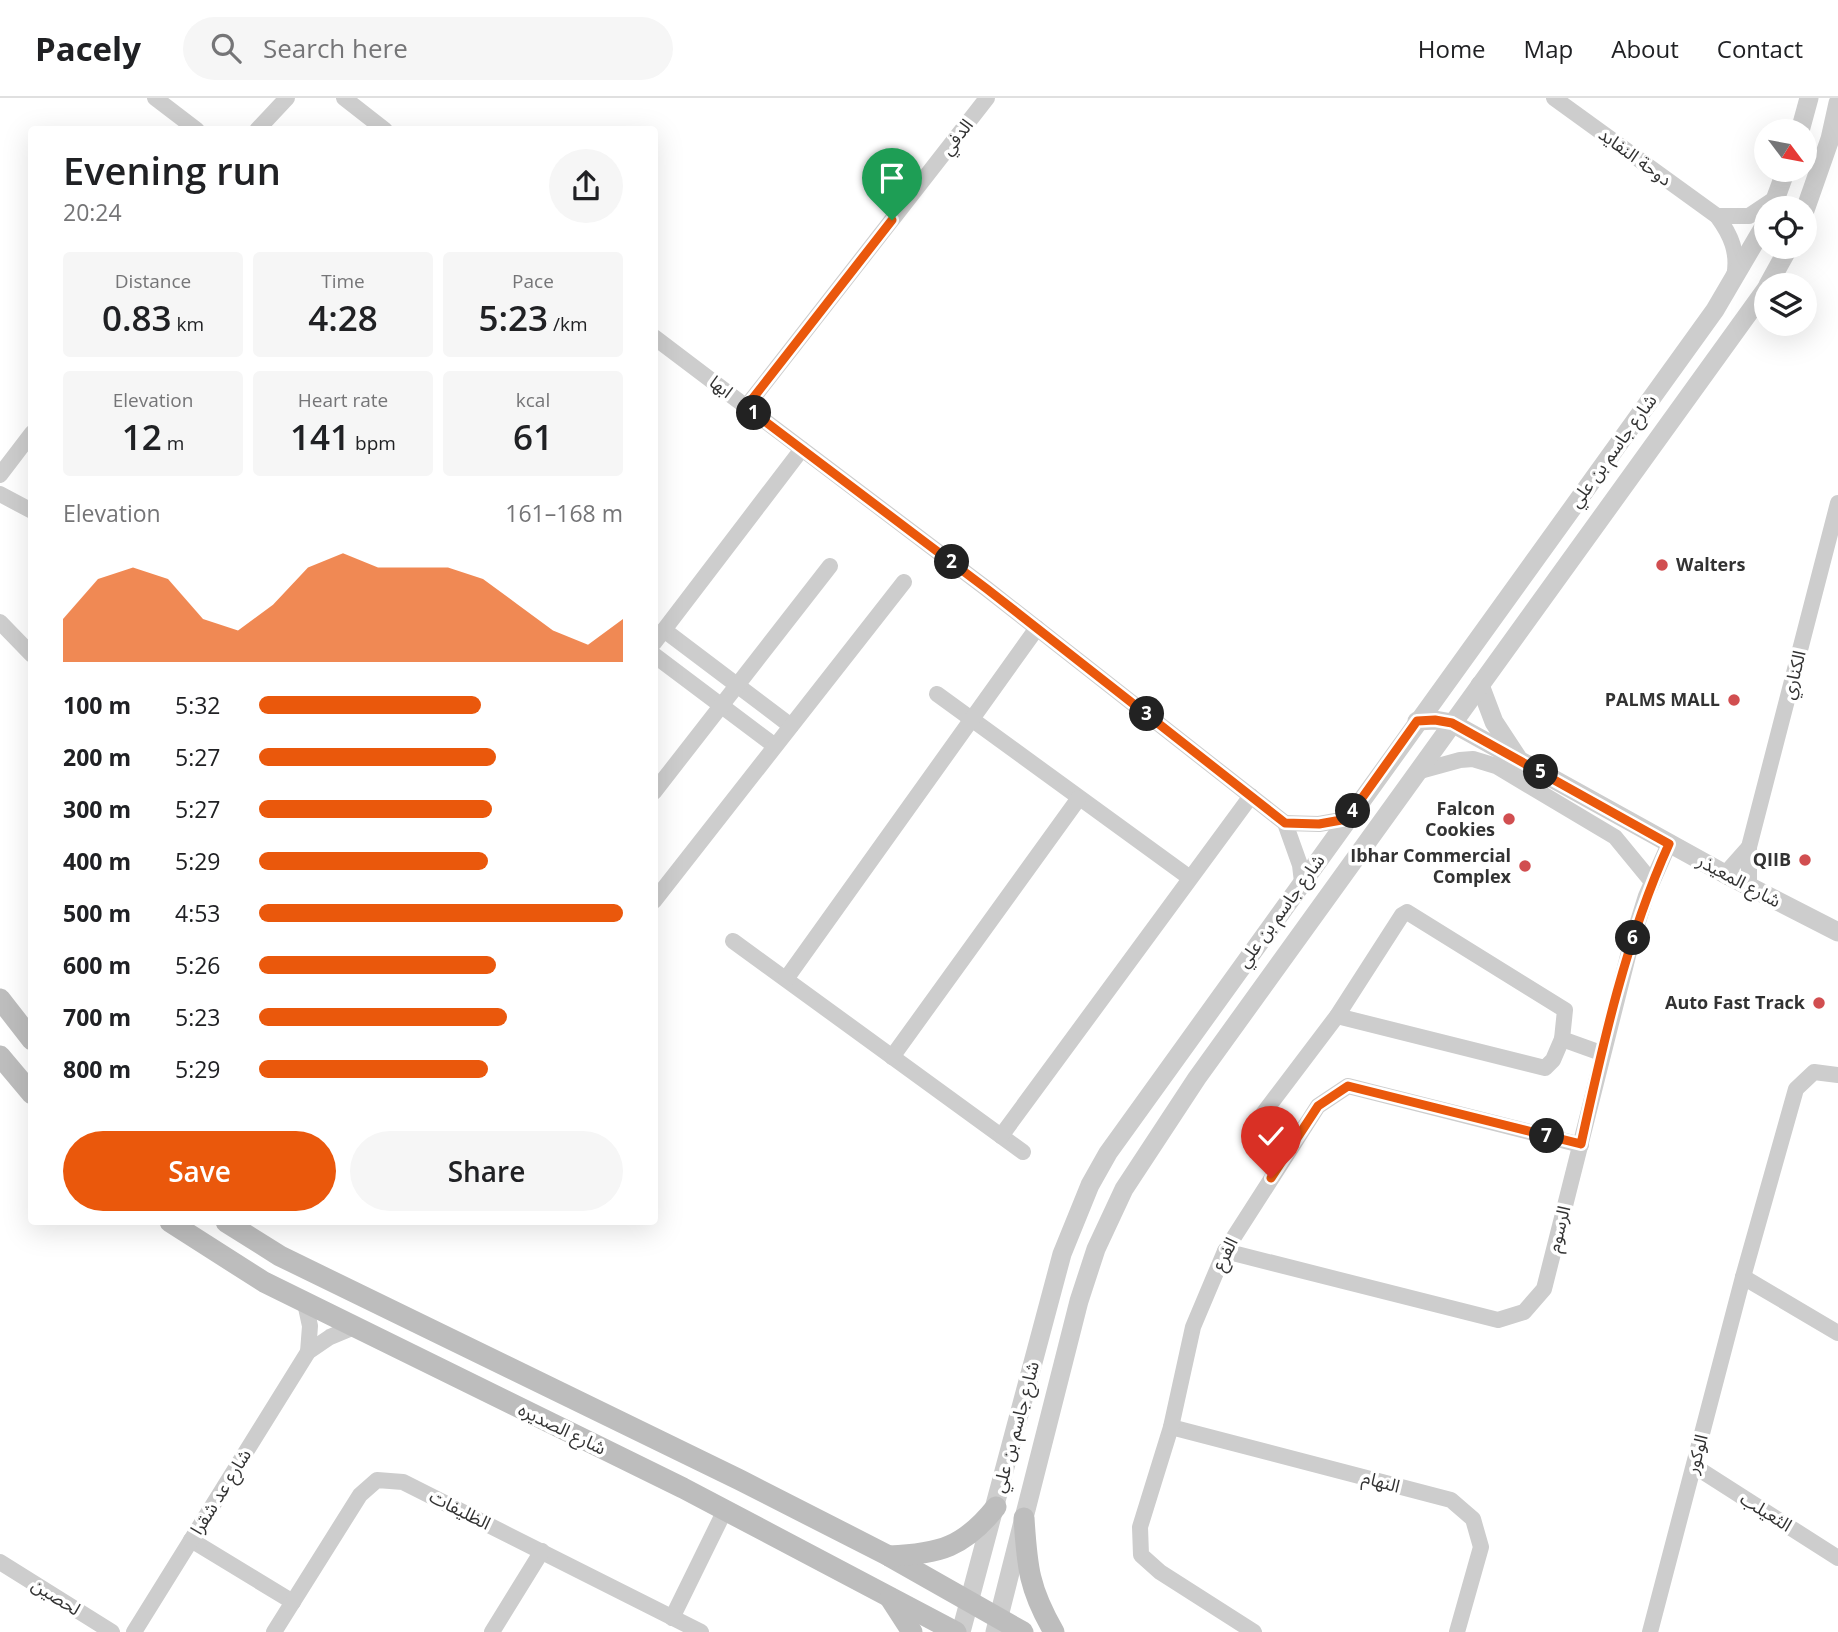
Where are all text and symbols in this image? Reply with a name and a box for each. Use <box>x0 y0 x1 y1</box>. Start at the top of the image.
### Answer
search box <box>183 17 673 80</box>
text: Pacely <box>35 26 141 71</box>
icon: search <box>207 29 245 67</box>
text: Search here <box>263 30 408 66</box>
text: Home <box>1418 32 1486 65</box>
text: Map <box>1524 32 1573 65</box>
text: About <box>1611 32 1679 65</box>
text: Contact <box>1717 32 1803 65</box>
street label: الدفي <box>934 113 980 161</box>
north arrow <box>1754 119 1816 182</box>
map controls <box>1754 119 1817 336</box>
street label: دوحة النفايد <box>1594 122 1677 191</box>
text: Evening run <box>63 144 281 196</box>
pin <box>862 148 922 220</box>
button: share <box>549 149 623 223</box>
icon: arrive <box>873 159 911 197</box>
text: 20:24 <box>63 196 122 228</box>
button: locate <box>1754 196 1817 259</box>
text: Distance <box>115 268 191 294</box>
text: Time <box>321 268 365 294</box>
text: Pace <box>512 268 554 294</box>
button: layers <box>1754 273 1817 336</box>
text: 0.83 <box>102 294 172 341</box>
text: 4:28 <box>308 294 378 341</box>
text: 5:23 <box>478 294 548 341</box>
text: km <box>172 311 204 337</box>
text: /km <box>548 311 588 337</box>
street label: ابها <box>705 370 738 403</box>
text: Elevation <box>113 387 193 413</box>
text: Heart rate <box>298 387 388 413</box>
text: kcal <box>516 387 550 413</box>
street label: شارع جاسم بن علي <box>1563 389 1664 514</box>
pin: 1 <box>736 396 772 430</box>
text: 1 <box>748 399 759 425</box>
text: 12 <box>122 413 162 460</box>
text: 141 <box>290 413 350 460</box>
text: 61 <box>513 413 553 460</box>
text: m <box>162 430 184 456</box>
text: bpm <box>350 430 396 456</box>
text: Elevation <box>63 497 161 529</box>
text: 161–168 m <box>505 497 623 529</box>
pin: 2 <box>934 545 970 580</box>
text: 2 <box>946 548 957 574</box>
place label: Walters <box>1676 552 1745 576</box>
marker: Walters <box>1654 557 1670 573</box>
street label: الكناري <box>1775 648 1813 702</box>
place label: PALMS MALL <box>1605 687 1720 711</box>
text: 100 m <box>63 689 131 721</box>
text: 5:32 <box>175 689 221 721</box>
marker: PALMS MALL <box>1726 692 1742 708</box>
pin: 3 <box>1130 696 1164 732</box>
text: 3 <box>1141 700 1152 726</box>
text: 200 m <box>63 741 131 773</box>
text: 5:27 <box>175 741 221 773</box>
pin: 5 <box>1524 754 1558 790</box>
text: 5 <box>1535 758 1546 784</box>
text: 300 m <box>63 793 131 825</box>
text: 5:27 <box>175 793 221 825</box>
pin: 4 <box>1336 794 1370 828</box>
place label: Falcon Cookies <box>1425 796 1495 841</box>
text: 4 <box>1347 797 1358 823</box>
marker: Falcon Cookies <box>1501 811 1517 827</box>
place label: Ibhar Commercial Complex <box>1350 843 1512 888</box>
text: 400 m <box>63 845 131 877</box>
text: 5:29 <box>175 845 221 877</box>
place label: QIIB <box>1753 847 1791 871</box>
street label: شارع المعيذر <box>1691 848 1785 915</box>
street label: شارع جاسم بن علي <box>1231 849 1332 974</box>
marker: QIIB <box>1797 852 1813 868</box>
marker: Ibhar Commercial Complex <box>1517 858 1533 874</box>
text: 500 m <box>63 897 131 929</box>
text: 4:53 <box>175 897 221 929</box>
pin: 6 <box>1616 920 1650 956</box>
text: 6 <box>1627 924 1638 950</box>
text: 600 m <box>63 949 131 981</box>
text: 5:26 <box>175 949 221 981</box>
place label: Auto Fast Track <box>1665 990 1806 1014</box>
marker: Auto Fast Track <box>1811 995 1827 1011</box>
text: 700 m <box>63 1001 131 1033</box>
text: 5:23 <box>175 1001 221 1033</box>
text: 800 m <box>63 1053 131 1085</box>
text: 5:29 <box>175 1053 221 1085</box>
pin <box>1241 1106 1301 1178</box>
icon: check <box>1252 1117 1290 1155</box>
pin: 7 <box>1530 1118 1564 1154</box>
text: 7 <box>1541 1122 1552 1148</box>
button: Save <box>63 1131 336 1211</box>
button: Share <box>350 1131 623 1211</box>
street label: الرسوم <box>1541 1203 1578 1255</box>
street label: الفرع <box>1206 1233 1245 1276</box>
street label: شارع جاسم بن علي <box>986 1358 1047 1496</box>
street label: شارع الصديره <box>513 1397 610 1462</box>
street label: الوكور <box>1679 1431 1713 1477</box>
street label: شارع عد شقرا <box>184 1444 259 1541</box>
street label: النهام <box>1359 1464 1403 1500</box>
street label: الظليفات <box>426 1483 495 1535</box>
street label: الثعيلب <box>1736 1486 1797 1536</box>
street label: لحصين <box>28 1572 85 1620</box>

